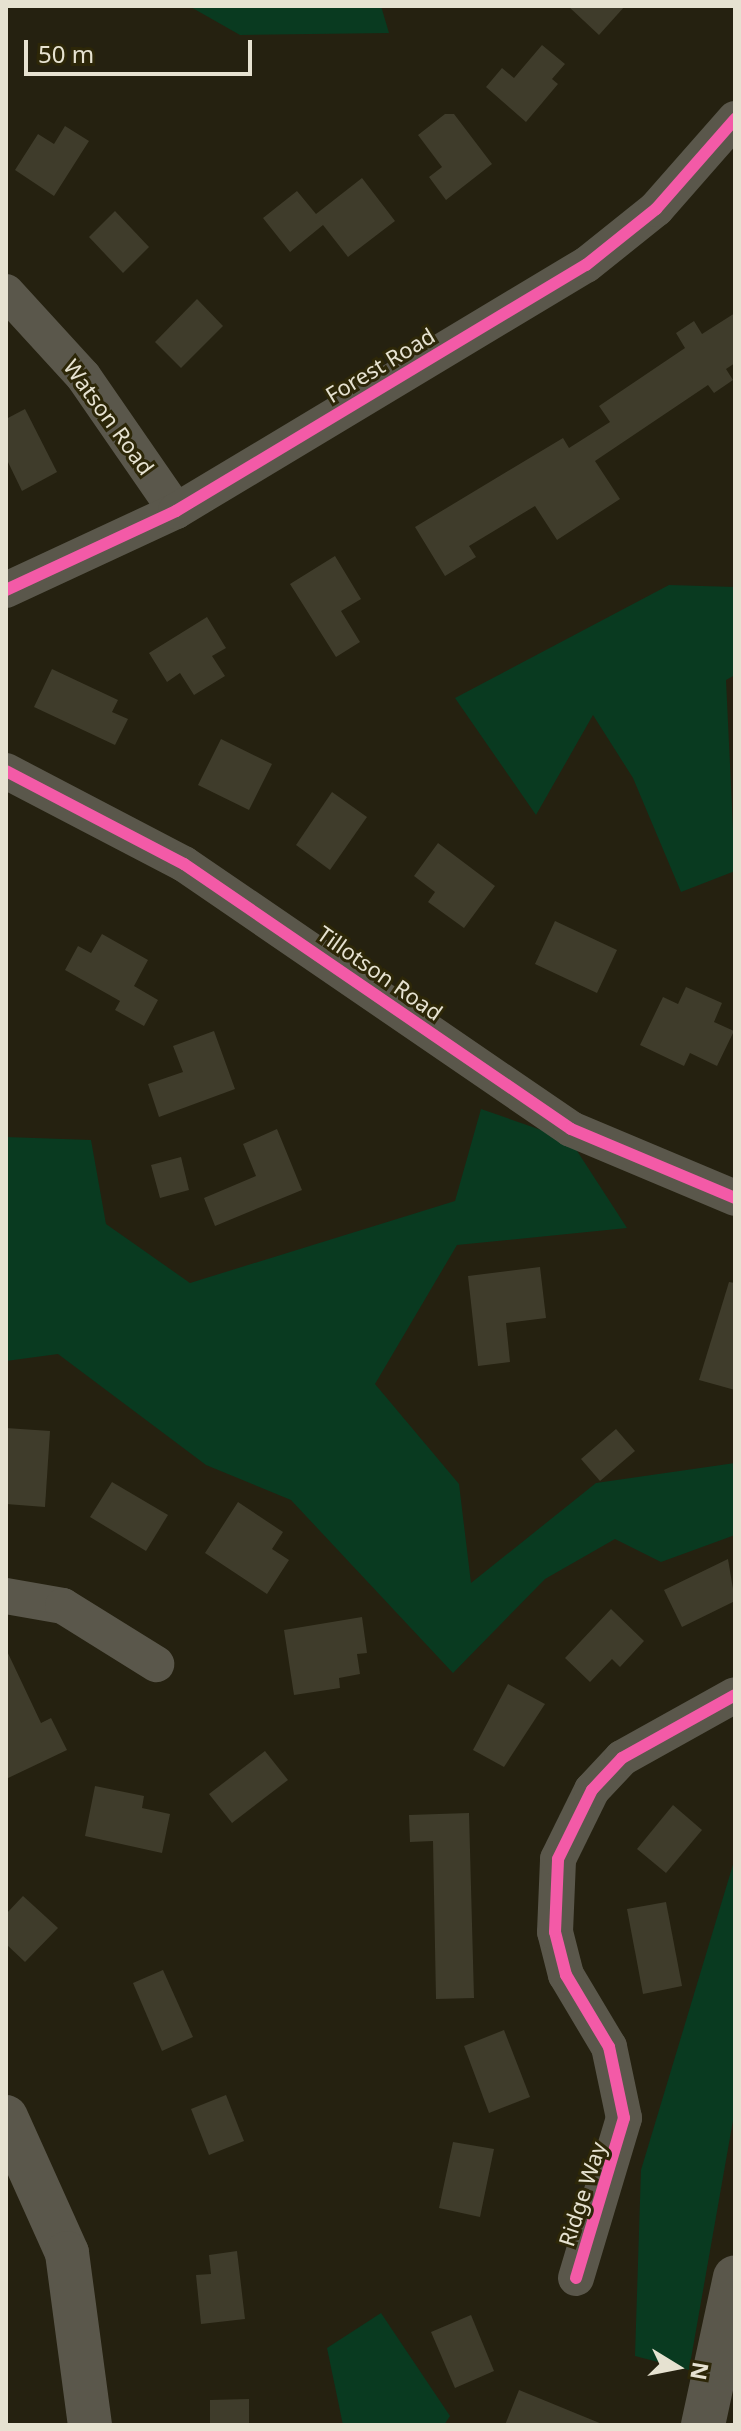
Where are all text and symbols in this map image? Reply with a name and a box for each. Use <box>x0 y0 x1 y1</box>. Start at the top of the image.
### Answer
scale bar <box>28 24 256 74</box>
text: 50 m <box>38 37 94 70</box>
street label: Forest Road <box>321 322 439 408</box>
street label: Watson Road <box>58 354 160 480</box>
street label: Tillotson Road <box>312 920 448 1026</box>
street label: Ridge Way <box>553 2139 611 2249</box>
north arrow <box>637 2327 717 2407</box>
text: N <box>684 2360 717 2383</box>

